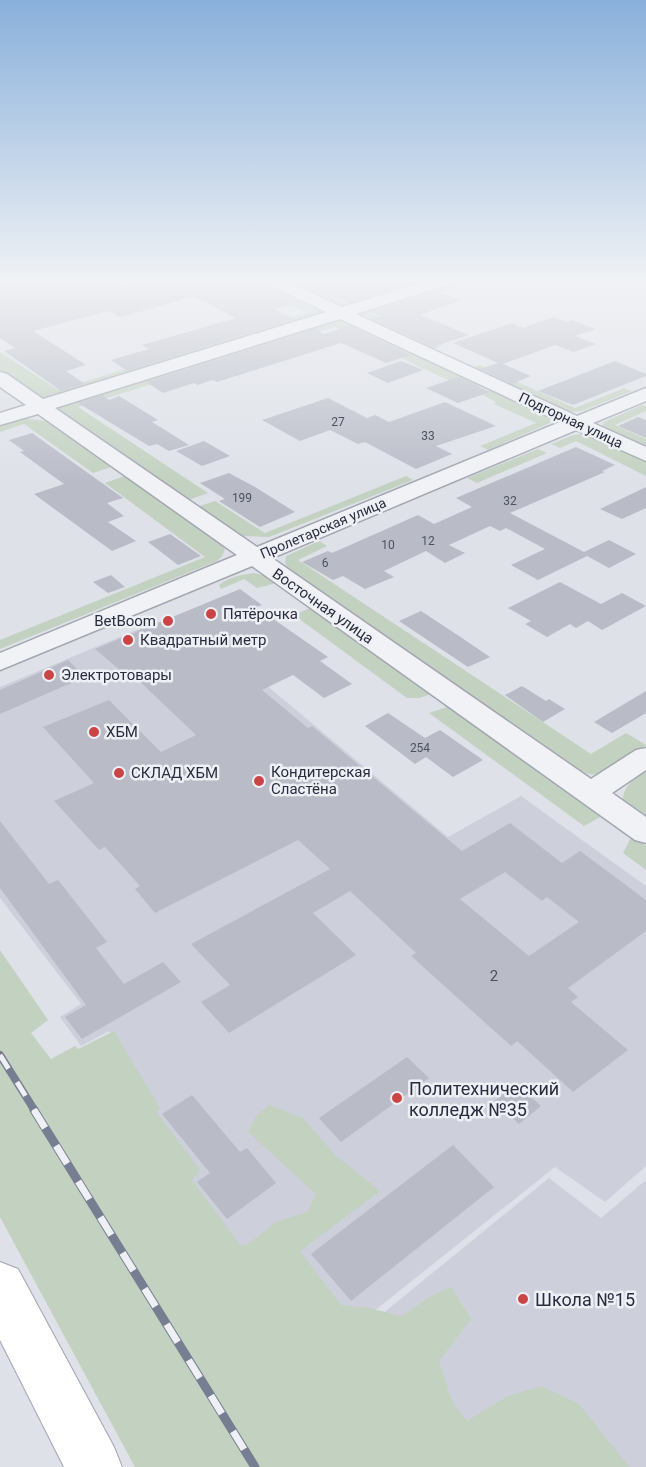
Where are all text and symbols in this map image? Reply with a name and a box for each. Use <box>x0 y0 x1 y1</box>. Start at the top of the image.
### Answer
street label: Подгорная улица <box>517 389 625 451</box>
house number: 27 <box>331 415 345 429</box>
house number: 33 <box>421 429 435 443</box>
house number: 199 <box>232 491 252 505</box>
street label: Пролетарская улица <box>258 494 388 562</box>
house number: 32 <box>503 494 517 508</box>
house number: 12 <box>421 534 435 548</box>
house number: 10 <box>381 538 395 552</box>
house number: 6 <box>322 556 329 570</box>
street label: Восточная улица <box>269 564 377 648</box>
place label: Пятёрочка <box>223 605 298 623</box>
marker: Пятёрочка <box>204 607 218 621</box>
place label: BetBoom <box>94 612 156 630</box>
marker: BetBoom <box>161 614 175 628</box>
place label: Квадратный метр <box>140 631 266 649</box>
marker: Квадратный метр <box>121 633 135 647</box>
place label: Электротовары <box>61 666 172 684</box>
marker: Электротовары <box>42 668 56 682</box>
place label: ХБМ <box>106 723 138 741</box>
marker: ХБМ <box>87 725 101 739</box>
house number: 254 <box>410 741 430 755</box>
place label: Кондитерская Сластёна <box>271 763 371 798</box>
place label: СКЛАД ХБМ <box>131 764 218 782</box>
marker: СКЛАД ХБМ <box>112 766 126 780</box>
marker: Кондитерская Сластёна <box>252 774 266 788</box>
house number: 2 <box>490 967 498 985</box>
place label: Политехнический колледж №35 <box>409 1078 559 1120</box>
marker: Политехнический колледж №35 <box>390 1091 404 1105</box>
place label: Школа №15 <box>535 1289 635 1310</box>
marker: Школа №15 <box>516 1292 530 1306</box>

